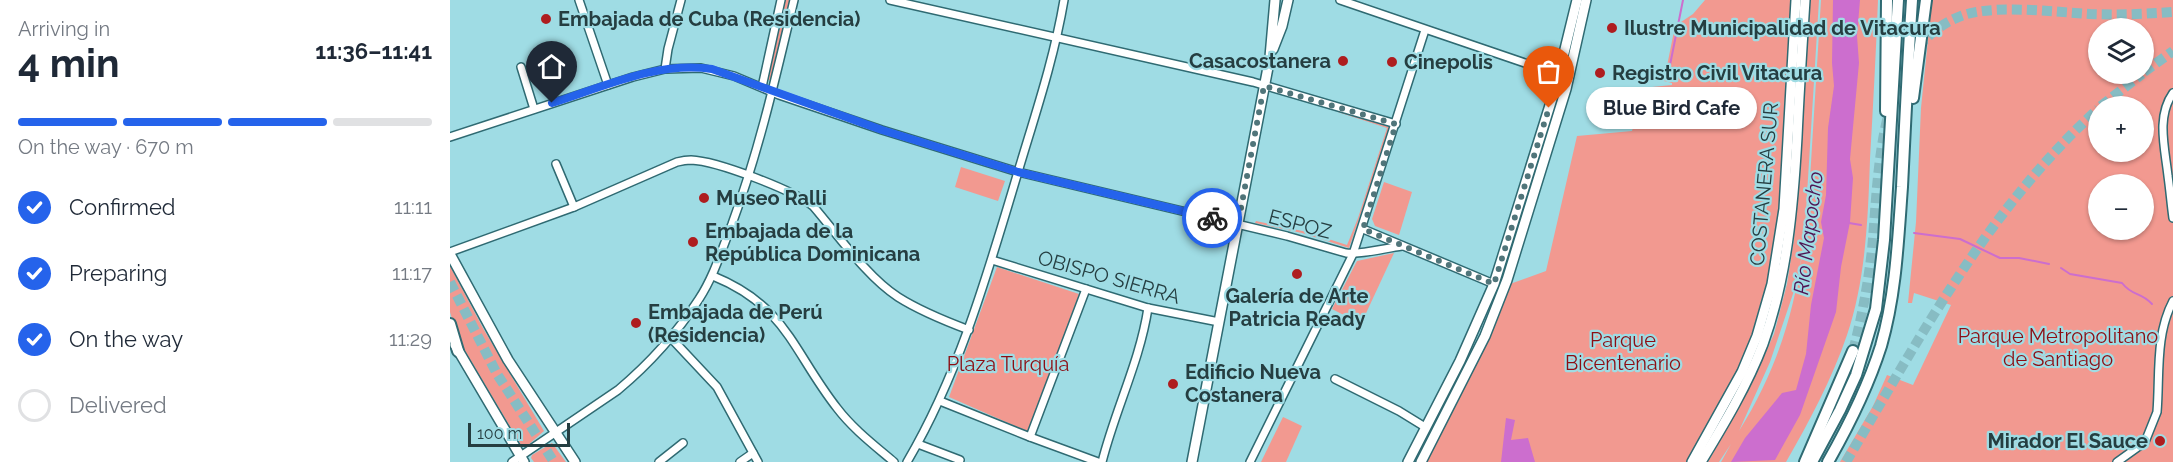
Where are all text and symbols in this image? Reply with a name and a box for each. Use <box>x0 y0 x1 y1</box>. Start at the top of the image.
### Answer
place label: Embajada de Cuba (Residencia) <box>558 7 860 31</box>
marker: Embajada de Cuba (Residencia) <box>539 12 553 26</box>
place label: Ilustre Municipalidad de Vitacura <box>1624 16 1941 40</box>
text: Arriving in <box>18 17 110 41</box>
map controls <box>2088 18 2154 240</box>
button: layers <box>2088 18 2154 84</box>
marker: Ilustre Municipalidad de Vitacura <box>1605 21 1619 35</box>
text: 11:36–11:41 <box>315 38 432 64</box>
text: 4 min <box>18 40 119 86</box>
pin <box>526 41 577 103</box>
pin <box>1523 46 1574 108</box>
place label: Casacostanera <box>1189 49 1331 73</box>
icon: home <box>535 50 568 83</box>
place label: Cinepolis <box>1404 50 1493 74</box>
marker: Casacostanera <box>1336 54 1350 68</box>
marker: Cinepolis <box>1385 55 1399 69</box>
icon: bag <box>1532 55 1565 88</box>
place label: Registro Civil Vitacura <box>1612 61 1822 85</box>
marker: Registro Civil Vitacura <box>1593 66 1607 80</box>
callout: Blue Bird Cafe <box>1585 87 1756 129</box>
text: Blue Bird Cafe <box>1603 96 1740 120</box>
button: + <box>2088 96 2154 162</box>
street label: COSTANERA SUR <box>1745 101 1783 267</box>
text: On the way · 670 m <box>18 135 194 159</box>
water label: Río Mapocho <box>1788 170 1828 296</box>
button: − <box>2088 174 2154 240</box>
place label: Museo Ralli <box>716 186 827 210</box>
courier <box>1182 188 1242 248</box>
icon: check <box>18 191 51 224</box>
marker: Museo Ralli <box>697 191 711 205</box>
text: Confirmed <box>69 194 176 220</box>
text: 11:11 <box>394 195 432 219</box>
icon: bike <box>1196 202 1229 235</box>
street label: ESPOZ <box>1266 204 1334 244</box>
place label: Embajada de la República Dominicana <box>705 219 920 266</box>
marker: Embajada de la República Dominicana <box>686 235 700 249</box>
street label: OBISPO SIERRA <box>1035 245 1183 309</box>
icon: check <box>18 257 51 290</box>
text: Preparing <box>69 260 167 286</box>
text: 11:17 <box>392 261 432 285</box>
marker: Galería de Arte Patricia Ready <box>1290 267 1304 281</box>
place label: Galería de Arte Patricia Ready <box>1225 284 1369 331</box>
place label: Embajada de Perú (Residencia) <box>648 300 823 347</box>
marker: Embajada de Perú (Residencia) <box>629 316 643 330</box>
icon: check <box>18 323 51 356</box>
park label: Parque Metropolitano de Santiago <box>1958 324 2158 371</box>
text: On the way <box>69 326 183 352</box>
text: 11:29 <box>389 327 432 351</box>
park label: Parque Bicentenario <box>1565 328 1681 375</box>
park label: Plaza Turquía <box>947 352 1069 376</box>
place label: Edificio Nueva Costanera <box>1185 360 1321 407</box>
marker: Edificio Nueva Costanera <box>1166 377 1180 391</box>
text: Delivered <box>69 392 167 418</box>
scale bar <box>468 420 570 448</box>
text: 100 m <box>477 424 522 443</box>
place label: Mirador El Sauce <box>1987 429 2148 453</box>
marker: Mirador El Sauce <box>2153 434 2167 448</box>

